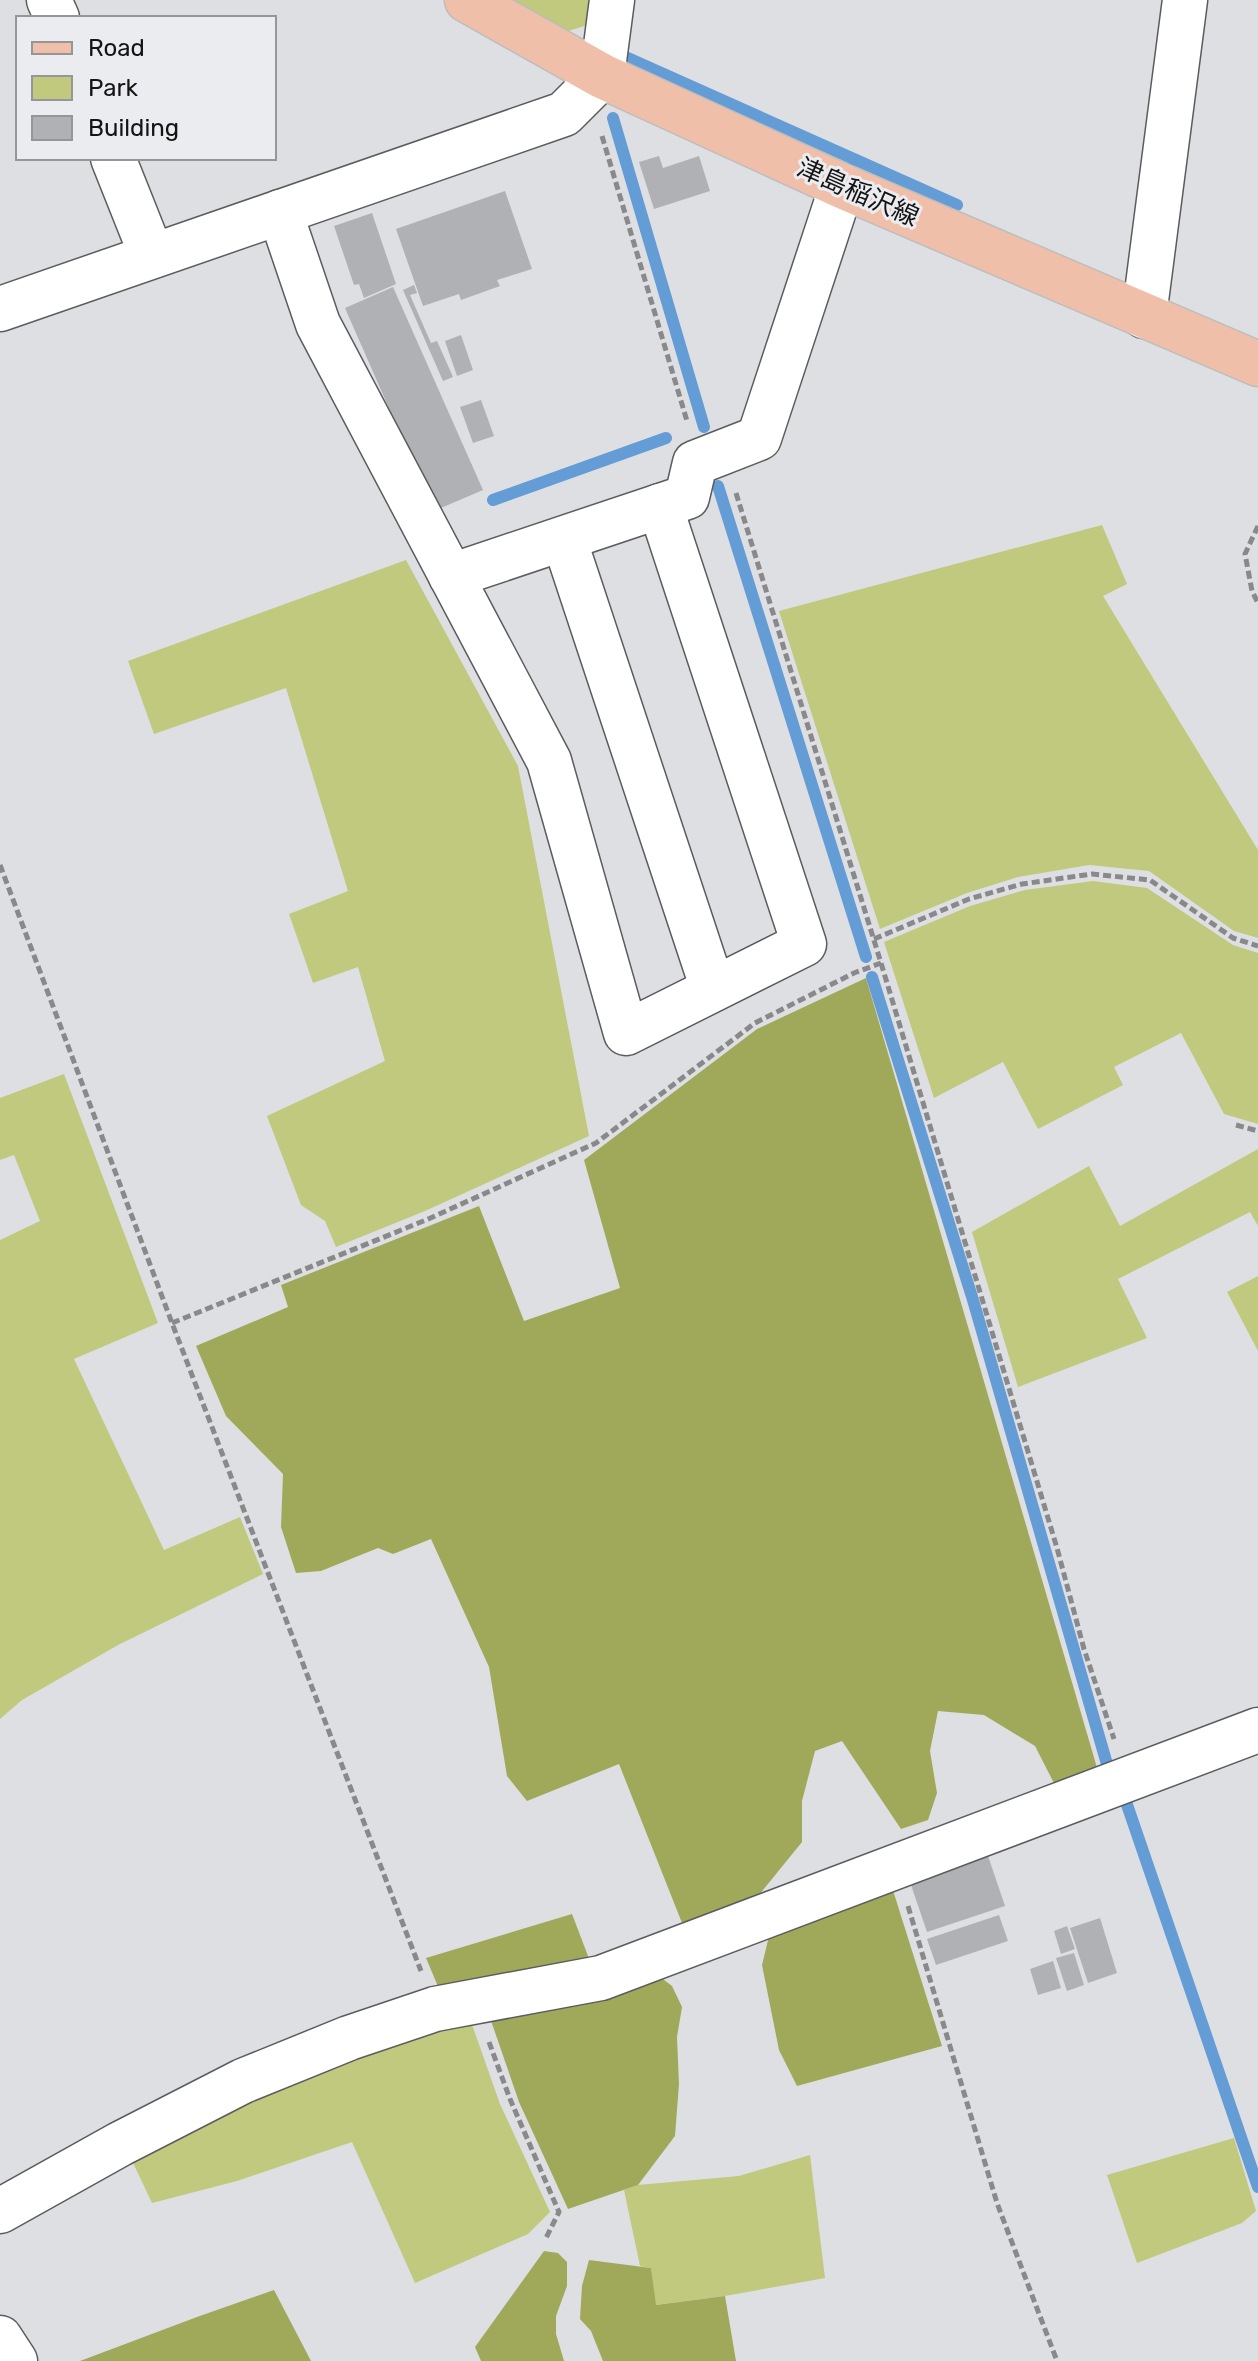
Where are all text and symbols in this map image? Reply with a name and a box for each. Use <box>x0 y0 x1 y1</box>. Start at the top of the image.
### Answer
legend <box>16 16 276 160</box>
text: Road <box>88 34 145 62</box>
text: Park <box>88 74 139 102</box>
text: Building <box>88 114 179 142</box>
street label: 津島稲沢線 <box>792 152 923 233</box>

